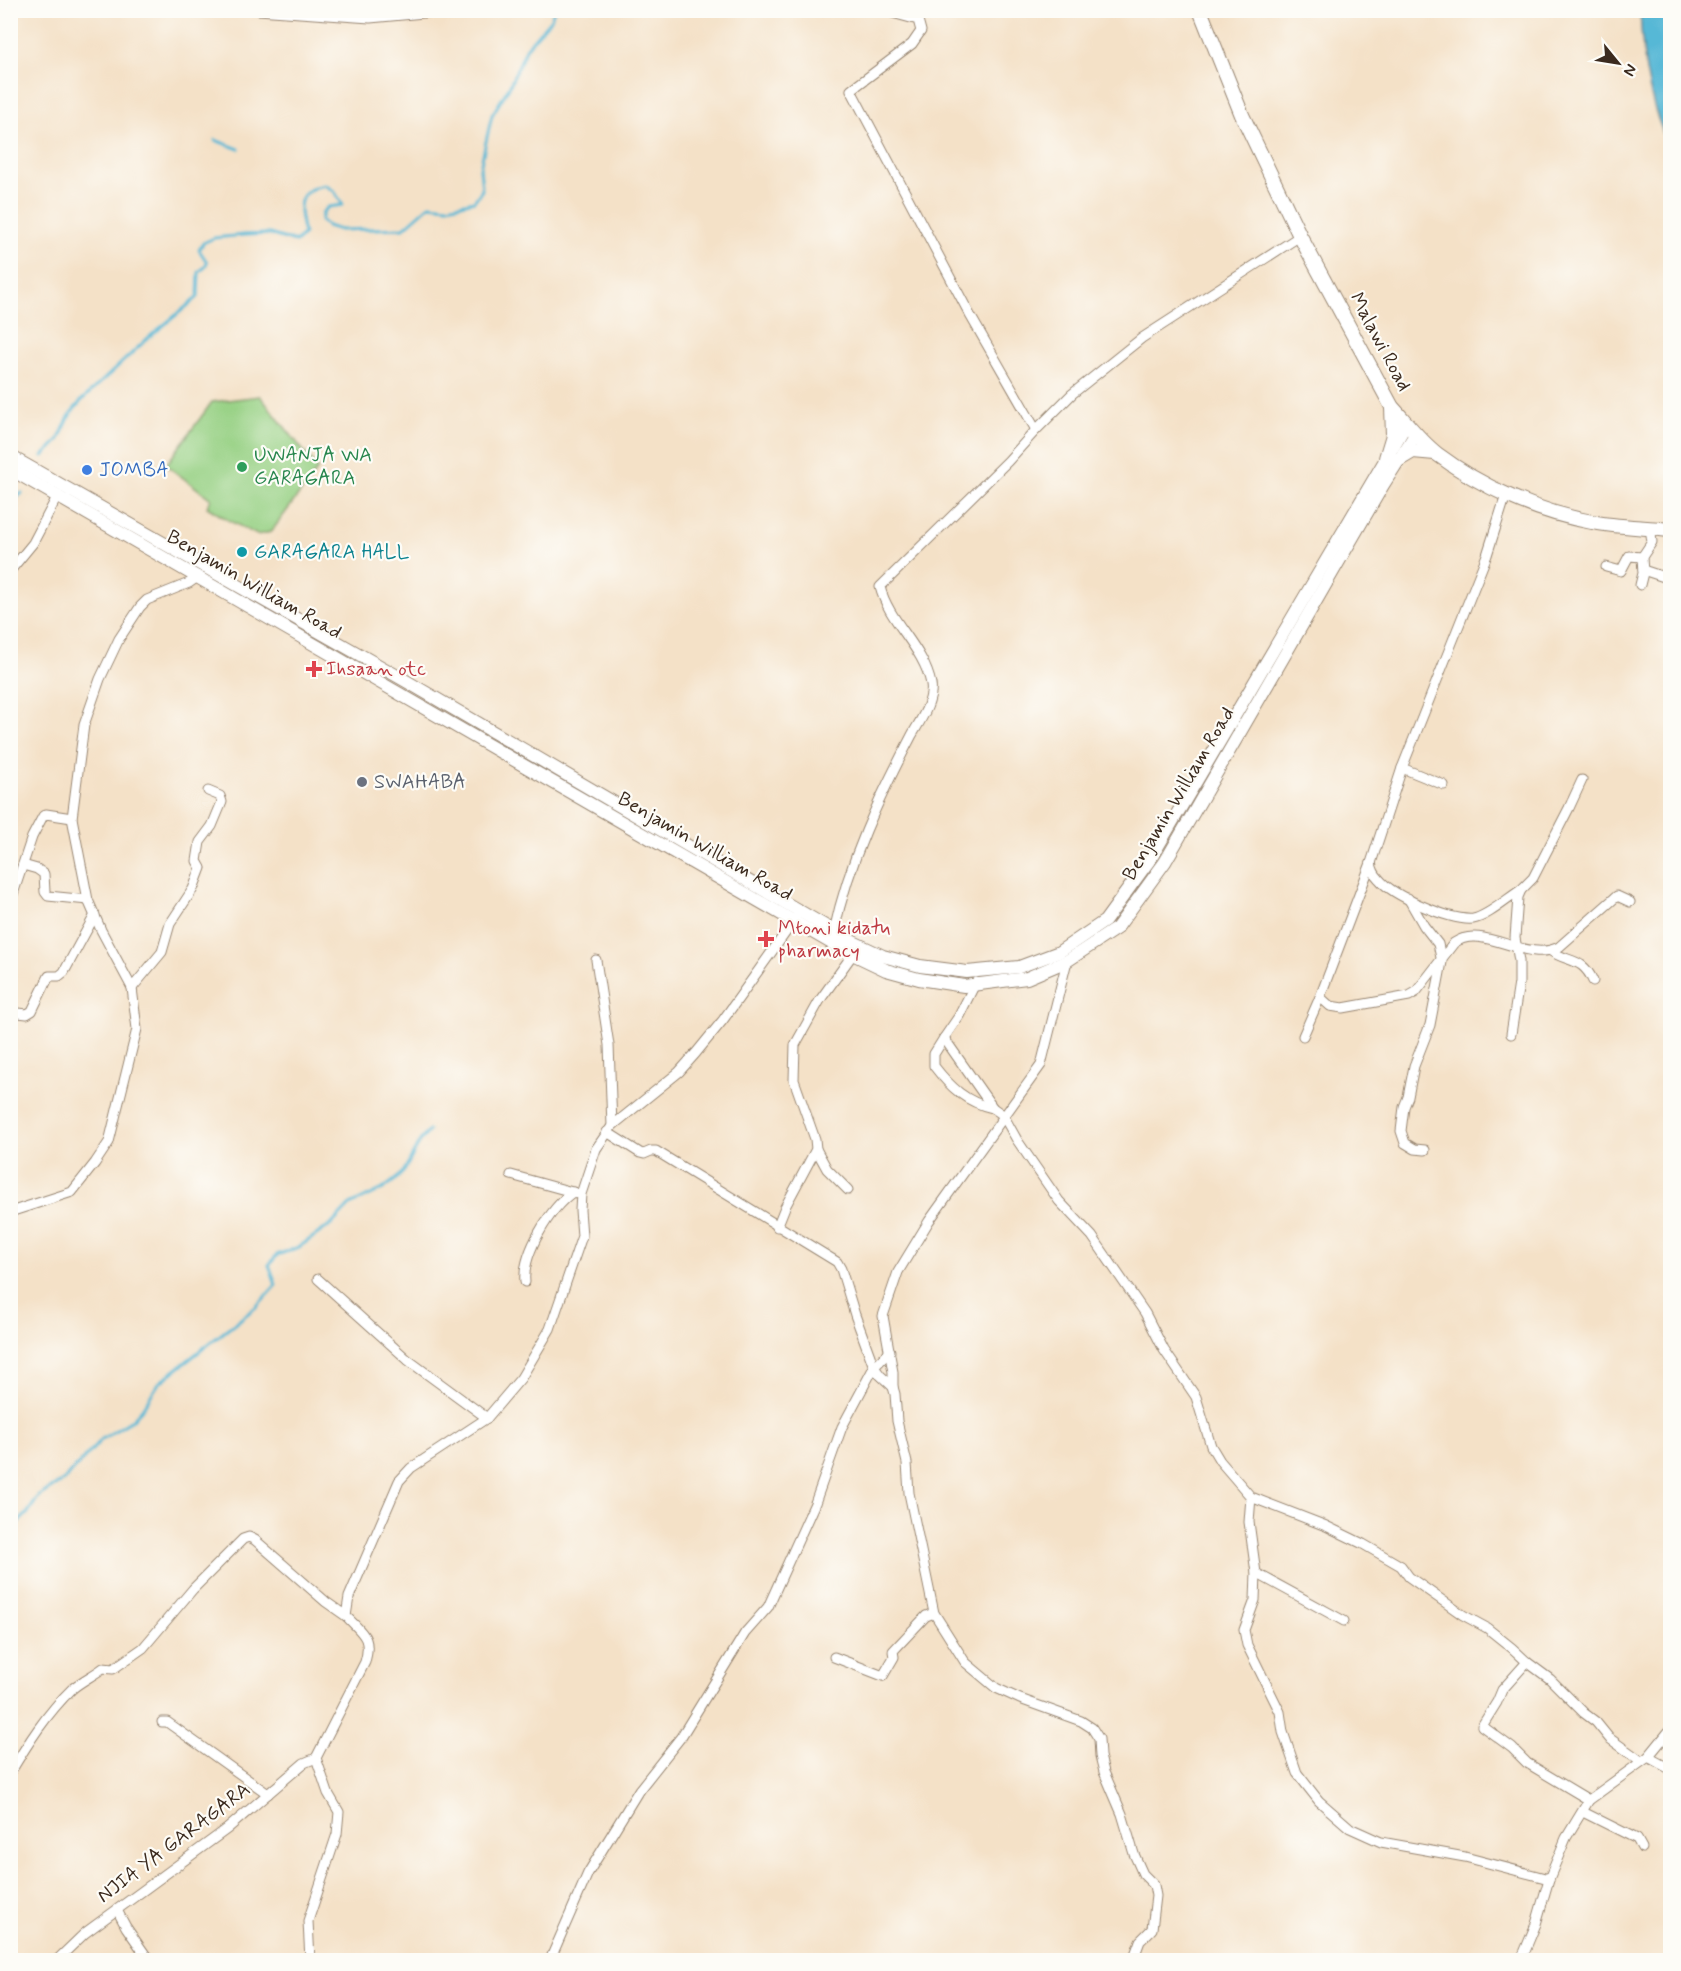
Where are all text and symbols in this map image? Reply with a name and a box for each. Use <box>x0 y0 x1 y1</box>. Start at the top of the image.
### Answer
north arrow <box>1588 33 1648 93</box>
text: N <box>1618 60 1641 80</box>
street label: Malawi Road <box>1343 288 1417 396</box>
place label: UWANJA WA GARAGARA <box>254 442 372 492</box>
place label: JOMBA <box>99 457 169 484</box>
marker: UWANJA WA GARAGARA <box>235 460 249 474</box>
marker: JOMBA <box>80 463 94 477</box>
street label: Benjamin William Road <box>162 524 346 646</box>
place label: GARAGARA HALL <box>254 539 410 566</box>
marker: GARAGARA HALL <box>235 545 249 559</box>
place label: Ihsaan otc <box>326 656 426 683</box>
marker: Ihsaan otc <box>307 662 321 676</box>
street label: Benjamin William Road <box>1116 702 1242 886</box>
place label: SWAHABA <box>374 769 466 796</box>
marker: SWAHABA <box>355 775 369 789</box>
street label: Benjamin William Road <box>613 786 797 908</box>
place label: Mtoni kidatu pharmacy <box>778 915 890 965</box>
marker: Mtoni kidatu pharmacy <box>759 932 773 946</box>
street label: NJIA YA GARAGARA <box>92 1776 256 1910</box>

